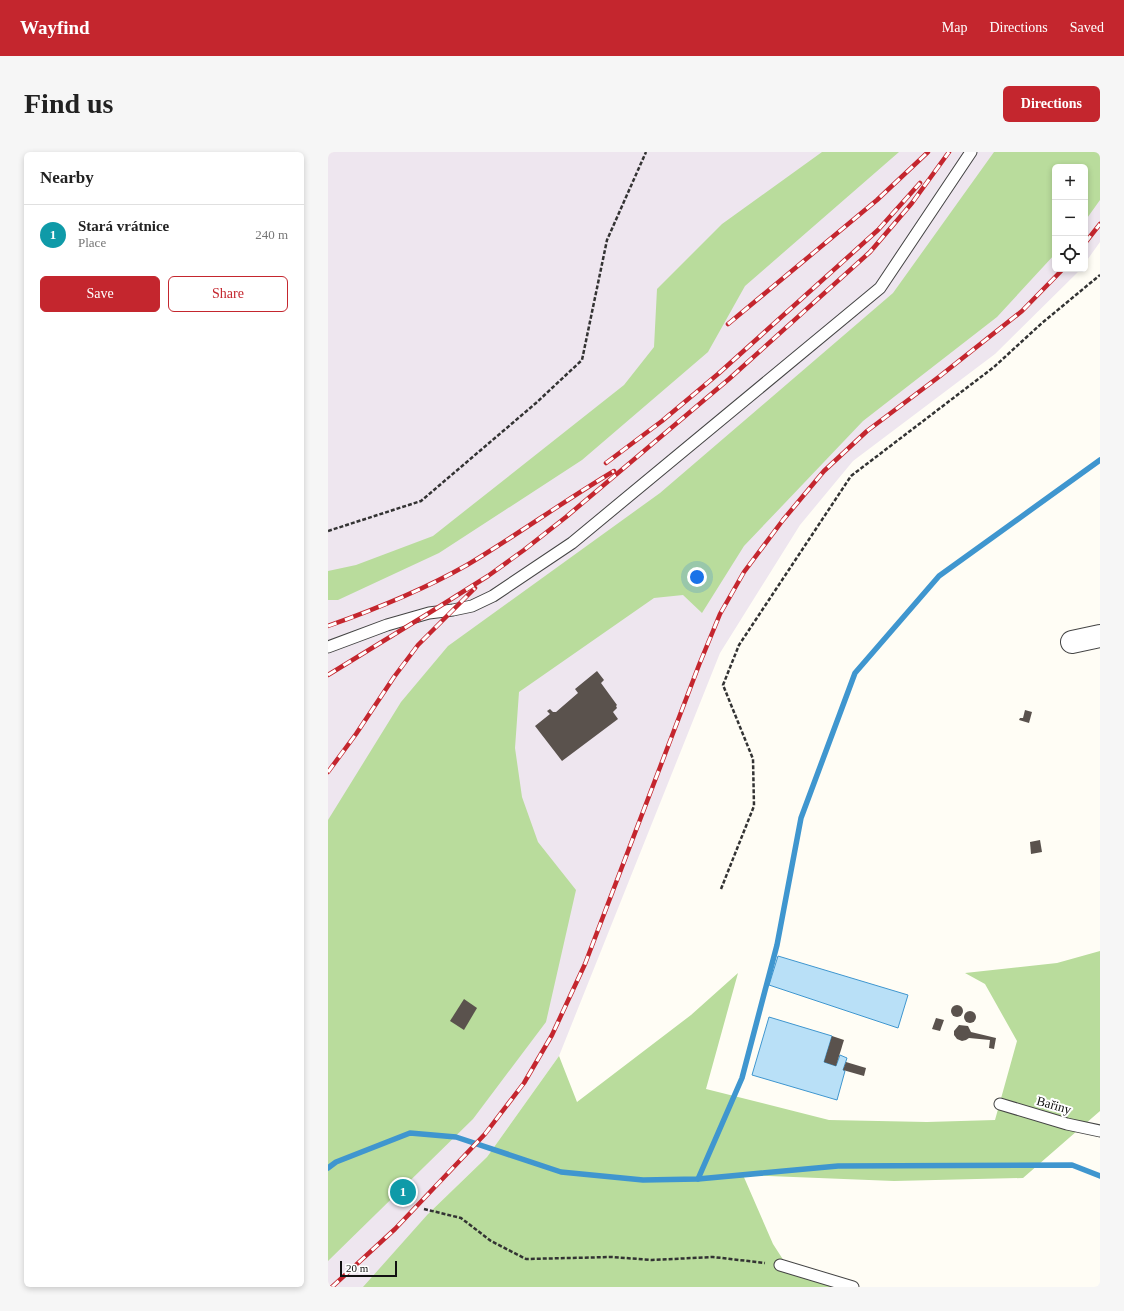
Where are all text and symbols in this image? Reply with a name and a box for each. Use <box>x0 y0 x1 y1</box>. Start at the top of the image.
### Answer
text: Wayfind <box>20 17 90 38</box>
text: Map <box>942 20 967 35</box>
text: Directions <box>989 20 1048 35</box>
text: Saved <box>1070 20 1104 35</box>
button: Directions <box>1003 86 1100 122</box>
text: Find us <box>24 88 114 119</box>
map controls <box>1052 164 1088 272</box>
button: + <box>1052 164 1088 200</box>
text: Nearby <box>40 168 94 187</box>
button: − <box>1052 200 1088 236</box>
text: Stará vrátnice <box>78 218 169 234</box>
text: 1 <box>50 227 56 242</box>
text: 240 m <box>255 227 288 242</box>
text: Place <box>78 235 106 250</box>
button: locate <box>1052 236 1088 272</box>
button: Save <box>40 276 160 312</box>
button: Share <box>168 276 288 312</box>
your location <box>687 567 707 587</box>
street label: Bařiny <box>1035 1093 1074 1117</box>
pin: 1 <box>390 1177 416 1207</box>
scale bar <box>340 1259 397 1278</box>
text: 20 m <box>346 1262 368 1274</box>

